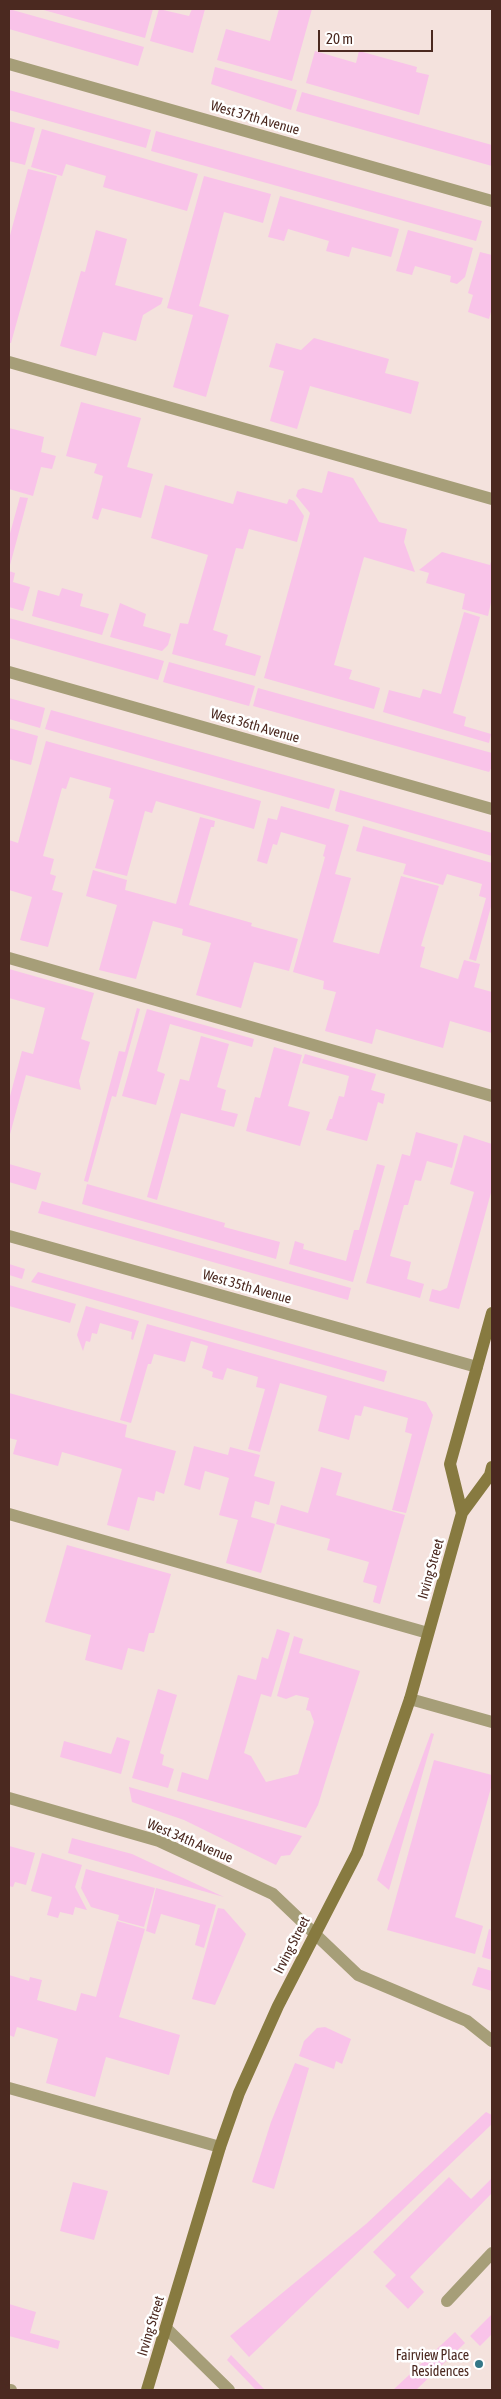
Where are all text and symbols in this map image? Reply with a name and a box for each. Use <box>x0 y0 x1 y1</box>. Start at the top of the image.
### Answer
scale bar <box>321 20 436 52</box>
text: 20 m <box>326 30 353 47</box>
street label: West 37th Avenue <box>209 97 301 139</box>
street label: West 36th Avenue <box>209 705 301 747</box>
street label: West 35th Avenue <box>201 1266 293 1308</box>
street label: Irving Street <box>414 1537 448 1601</box>
street label: West 34th Avenue <box>145 1815 235 1867</box>
street label: Irving Street <box>270 1914 314 1976</box>
street label: Irving Street <box>134 2294 168 2358</box>
place label: Fairview Place Residences <box>396 2348 469 2380</box>
marker: Fairview Place Residences <box>473 2358 485 2370</box>

